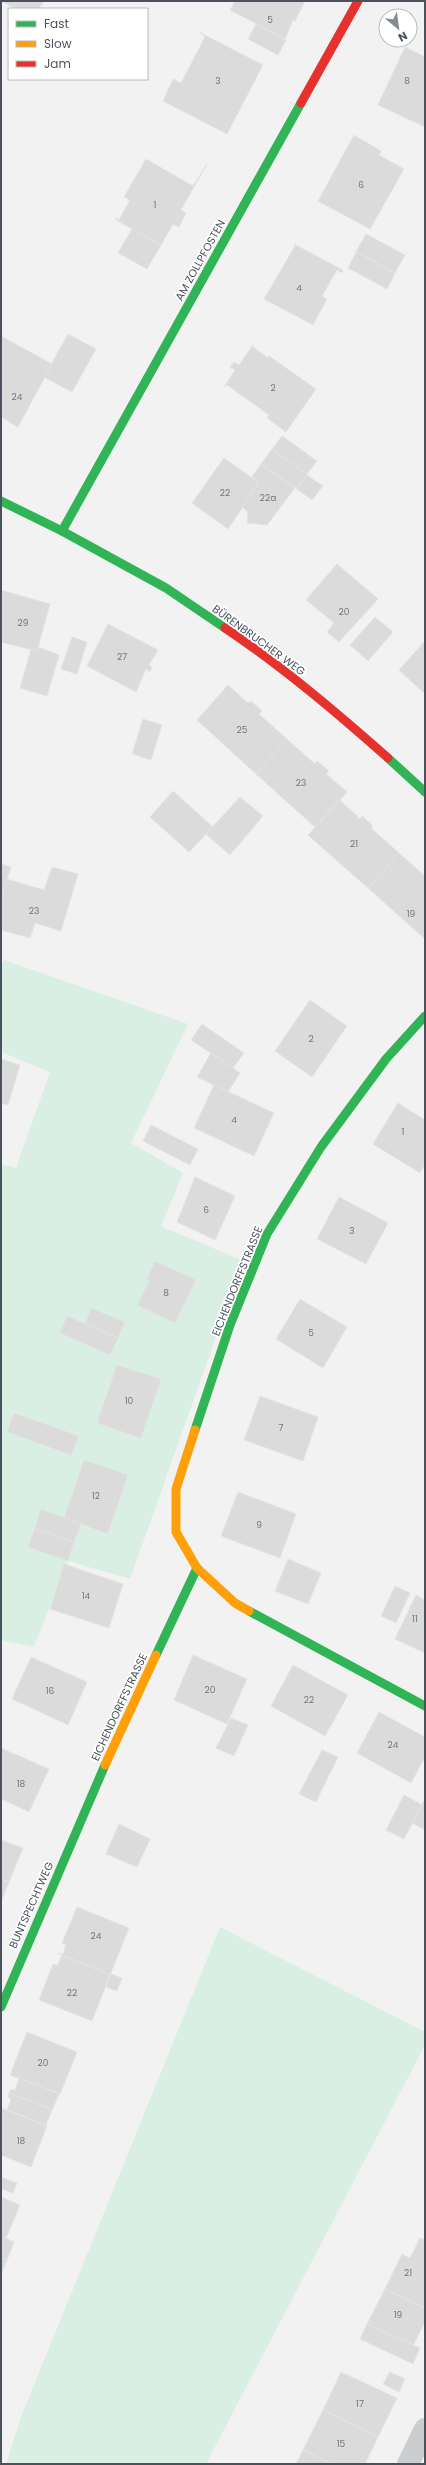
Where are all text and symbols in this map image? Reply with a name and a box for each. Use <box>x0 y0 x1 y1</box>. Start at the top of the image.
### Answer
legend <box>8 8 148 80</box>
north arrow <box>378 8 418 48</box>
house number: 5 <box>267 14 273 26</box>
text: Fast <box>44 15 69 32</box>
text: N <box>395 28 410 46</box>
text: Slow <box>44 35 72 52</box>
text: Jam <box>44 55 71 72</box>
house number: 3 <box>215 75 221 87</box>
house number: 8 <box>404 75 410 87</box>
house number: 6 <box>358 179 364 191</box>
house number: 1 <box>154 199 157 211</box>
street label: AM ZOLLPFOSTEN <box>171 217 229 303</box>
house number: 4 <box>296 282 302 294</box>
house number: 2 <box>270 382 276 394</box>
house number: 24 <box>12 391 23 403</box>
house number: 22 <box>220 487 230 499</box>
house number: 22a <box>260 492 276 504</box>
street label: BÜRENBRUCHER WEG <box>209 601 309 679</box>
house number: 20 <box>339 606 350 618</box>
house number: 29 <box>18 617 29 629</box>
house number: 27 <box>117 651 127 663</box>
house number: 25 <box>237 724 248 736</box>
house number: 23 <box>296 777 306 789</box>
house number: 21 <box>350 838 358 850</box>
house number: 23 <box>29 905 39 917</box>
house number: 19 <box>407 908 416 920</box>
house number: 2 <box>308 1033 314 1045</box>
house number: 4 <box>231 1114 237 1126</box>
house number: 1 <box>402 1126 405 1138</box>
house number: 6 <box>203 1204 209 1216</box>
street label: EICHENDORFFSTRASSE <box>208 1224 266 1338</box>
house number: 3 <box>349 1225 355 1237</box>
house number: 8 <box>163 1287 169 1299</box>
house number: 5 <box>308 1327 314 1339</box>
house number: 10 <box>125 1395 134 1407</box>
house number: 7 <box>279 1422 284 1434</box>
house number: 12 <box>92 1490 100 1502</box>
house number: 9 <box>256 1519 262 1531</box>
house number: 14 <box>82 1590 91 1602</box>
house number: 11 <box>412 1613 418 1625</box>
street label: EICHENDORFFSTRASSE <box>87 1651 151 1763</box>
house number: 20 <box>205 1684 216 1696</box>
house number: 16 <box>46 1685 55 1697</box>
house number: 22 <box>304 1694 314 1706</box>
house number: 24 <box>388 1739 399 1751</box>
house number: 18 <box>17 1778 26 1790</box>
street label: BUNTSPECHTWEG <box>5 1859 57 1951</box>
house number: 24 <box>91 1930 102 1942</box>
house number: 22 <box>67 1987 77 1999</box>
house number: 20 <box>38 2057 49 2069</box>
house number: 18 <box>17 2135 26 2147</box>
house number: 21 <box>404 2267 412 2279</box>
house number: 19 <box>394 2309 403 2321</box>
house number: 17 <box>356 2398 364 2410</box>
house number: 15 <box>337 2438 346 2450</box>

